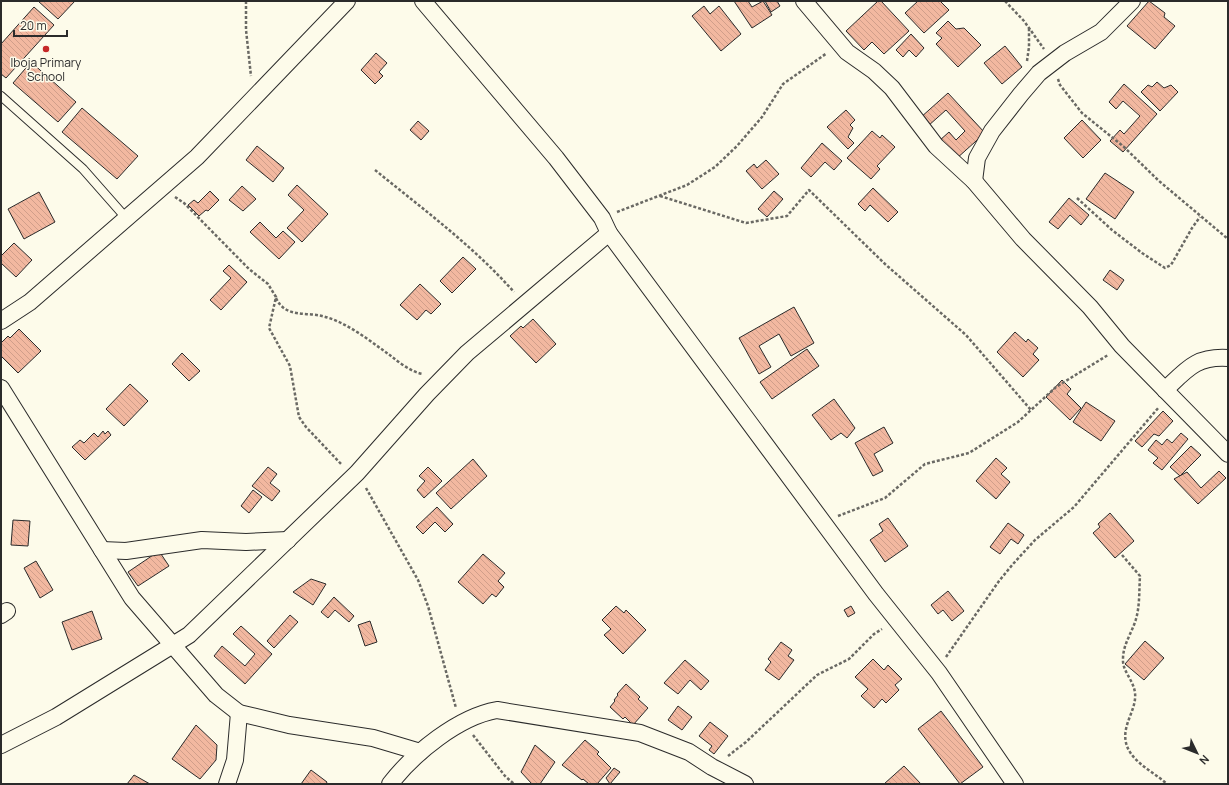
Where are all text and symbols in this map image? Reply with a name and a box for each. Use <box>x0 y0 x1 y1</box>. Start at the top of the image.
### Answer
scale bar <box>14 12 67 38</box>
text: 20 m <box>20 17 47 34</box>
marker: Iboja Primary School <box>41 44 51 54</box>
place label: Iboja Primary School <box>11 54 82 85</box>
north arrow <box>1177 733 1217 773</box>
text: N <box>1196 752 1213 768</box>

